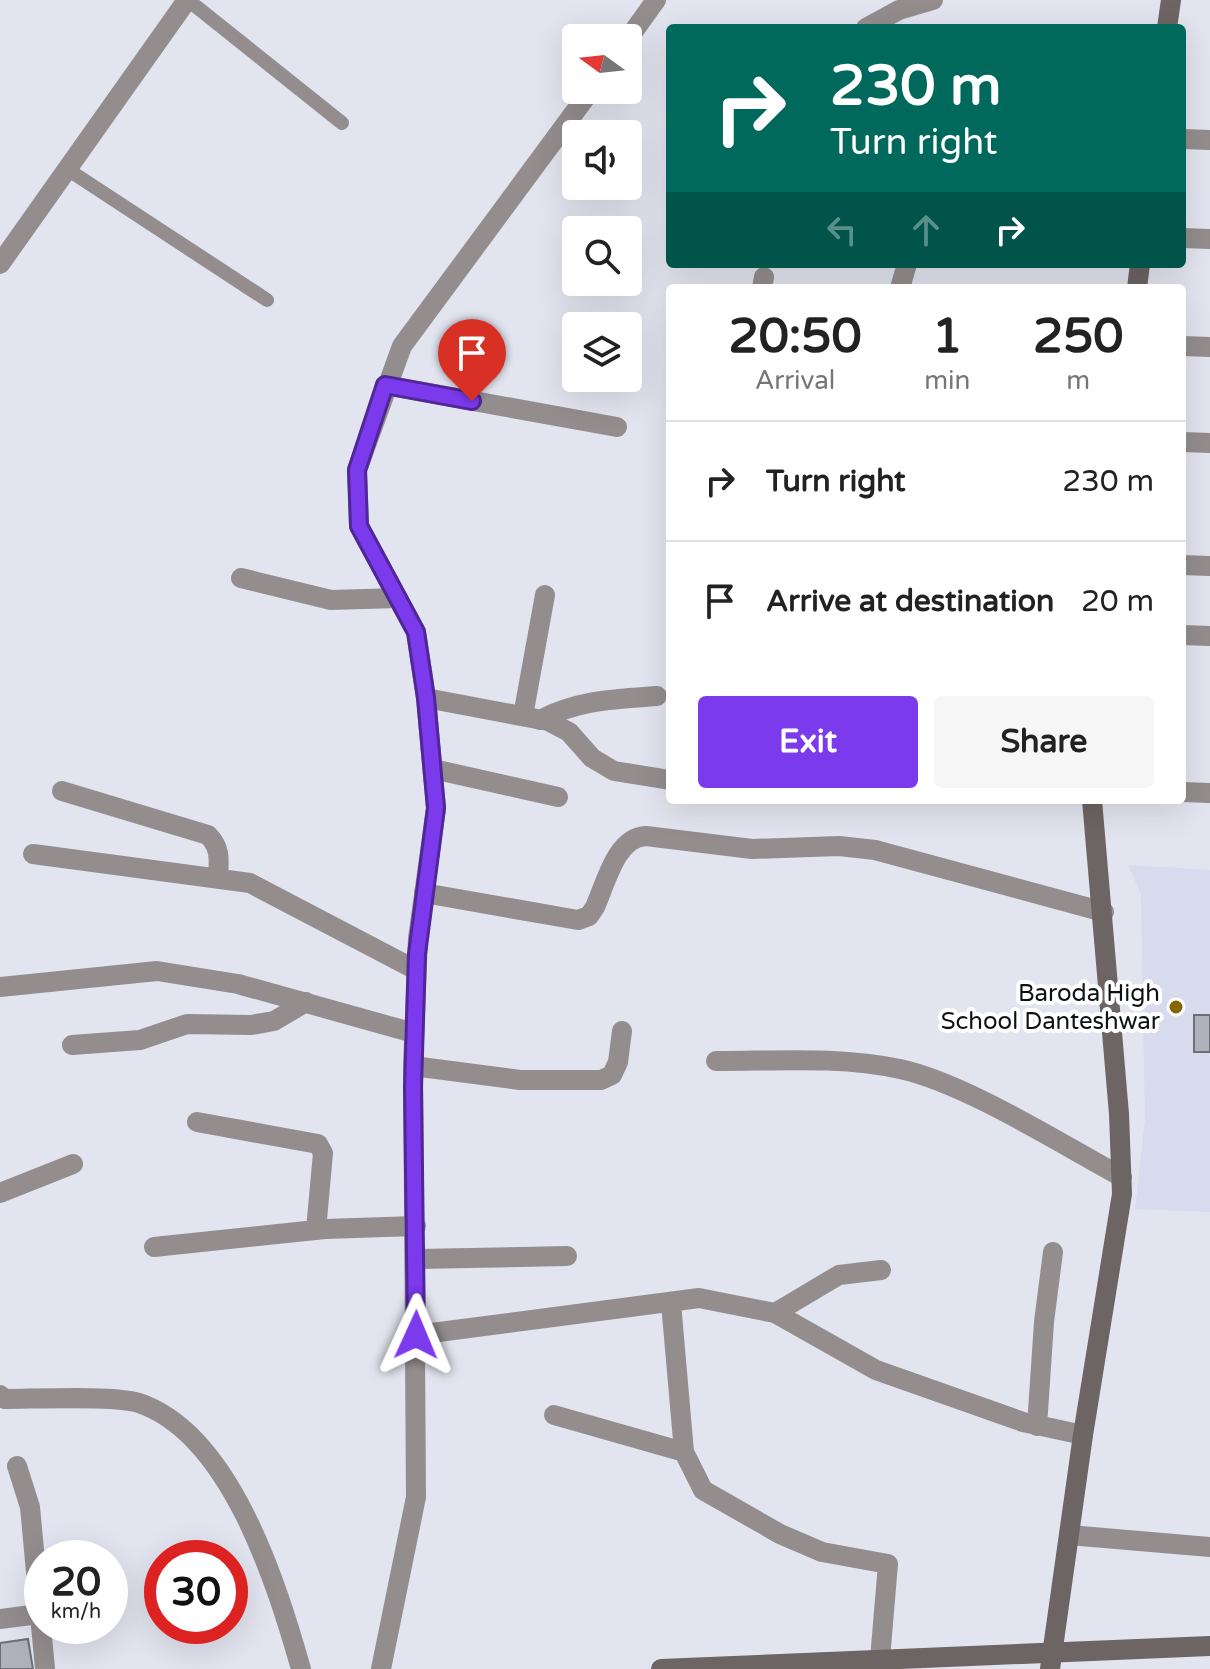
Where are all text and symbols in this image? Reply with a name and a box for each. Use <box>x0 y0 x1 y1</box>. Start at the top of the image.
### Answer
north arrow <box>562 24 642 104</box>
map controls <box>562 24 642 392</box>
text: 230 m <box>830 53 1001 120</box>
icon: right <box>698 56 802 160</box>
button: sound <box>562 120 642 200</box>
text: Turn right <box>830 121 997 164</box>
icon: left <box>820 208 864 252</box>
icon: ahead <box>904 208 948 252</box>
icon: right <box>988 208 1032 252</box>
button: search <box>562 216 642 296</box>
text: 20:50 <box>729 308 862 366</box>
text: 1 <box>932 308 962 366</box>
text: 250 <box>1033 308 1123 366</box>
button: layers <box>562 312 642 392</box>
pin <box>438 319 506 401</box>
icon: arrive <box>450 331 494 375</box>
text: Arrival <box>755 365 835 396</box>
text: min <box>924 365 970 396</box>
text: m <box>1066 365 1090 396</box>
icon: right <box>698 459 742 503</box>
text: Turn right <box>766 463 906 500</box>
text: 230 m <box>1062 463 1154 500</box>
icon: arrive <box>698 579 742 623</box>
text: Arrive at destination <box>766 583 1054 620</box>
text: 20 m <box>1081 583 1154 620</box>
button: Exit <box>698 696 918 788</box>
button: Share <box>934 696 1154 788</box>
place label: Baroda High School Danteshwar <box>941 979 1161 1036</box>
marker: Baroda High School Danteshwar <box>1167 998 1185 1016</box>
position arrow <box>374 1293 458 1377</box>
speed limit sign: 30 <box>144 1540 248 1644</box>
text: 20 <box>51 1558 101 1606</box>
text: km/h <box>51 1600 101 1624</box>

